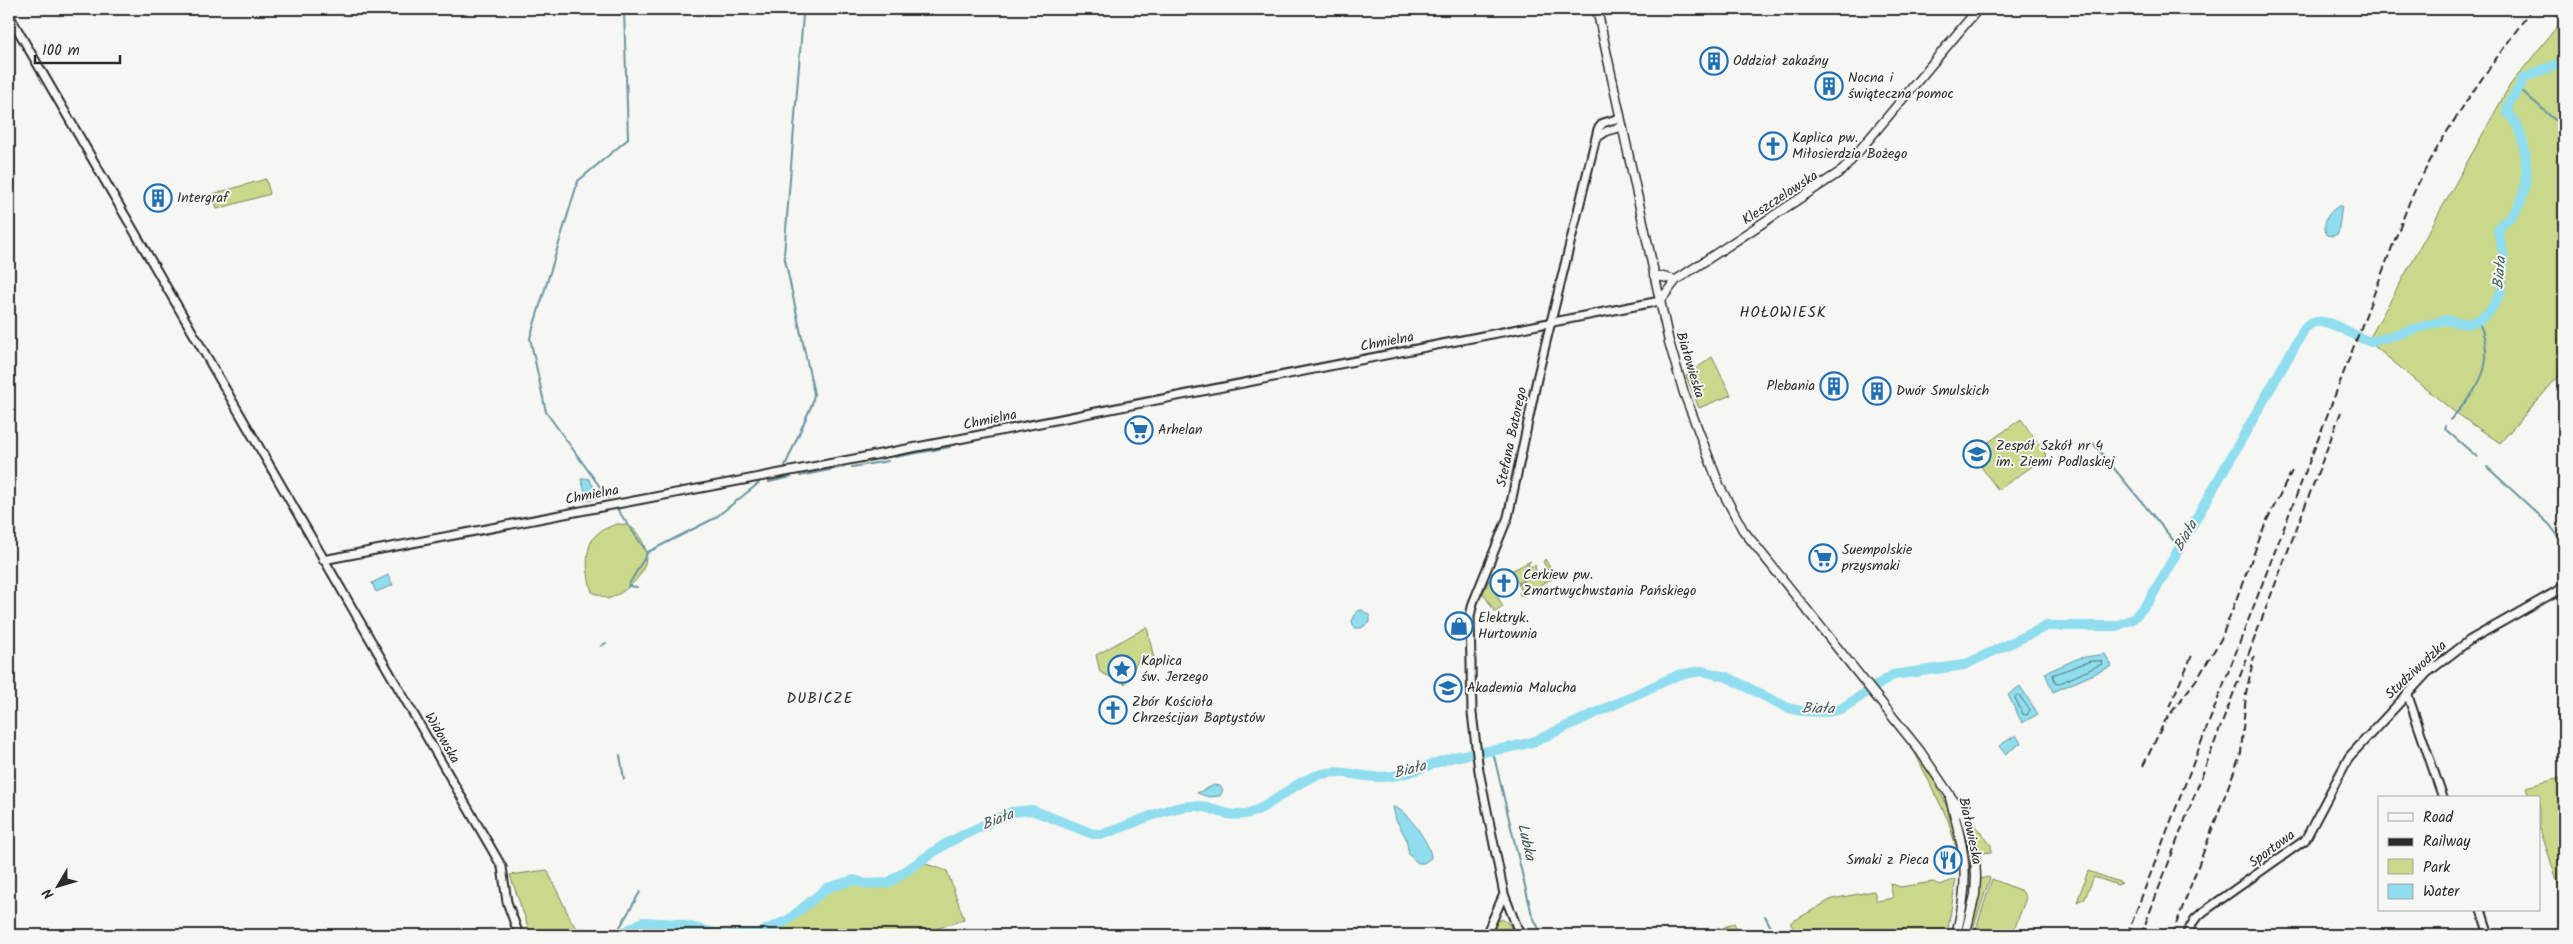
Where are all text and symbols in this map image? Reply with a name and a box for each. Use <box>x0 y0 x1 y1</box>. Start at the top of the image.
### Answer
scale bar <box>35 32 120 64</box>
text: 100 m <box>42 39 80 63</box>
building icon: Oddział zakaźny <box>1699 46 1729 76</box>
place label: Oddział zakaźny <box>1733 50 1829 72</box>
place label: Nocna i świąteczna pomoc <box>1848 67 1954 105</box>
building icon: Nocna i świąteczna pomoc <box>1814 71 1844 101</box>
place label: Kaplica pw. Miłosierdzia Bożego <box>1792 127 1907 165</box>
church icon: Kaplica pw. Miłosierdzia Bożego <box>1758 131 1788 161</box>
street label: Kleszczelowska <box>1737 165 1823 231</box>
building icon: Intergraf <box>143 183 173 213</box>
place label: Intergraf <box>177 187 230 209</box>
water label: Biała <box>2487 255 2513 290</box>
district label: HOŁOWIESK <box>1739 301 1827 325</box>
street label: Chmielna <box>1358 326 1416 358</box>
street label: Białowieska <box>1669 329 1711 401</box>
building icon: Plebania <box>1819 371 1849 401</box>
place label: Plebania <box>1766 375 1815 397</box>
building icon: Dwór Smulskich <box>1862 376 1892 406</box>
place label: Dwór Smulskich <box>1896 380 1989 402</box>
street label: Stefana Batorego <box>1491 385 1533 489</box>
street label: Chmielna <box>961 404 1019 436</box>
supermarket icon: Arhelan <box>1124 415 1154 445</box>
place label: Arhelan <box>1158 419 1202 441</box>
place label: Zespół Szkół nr 4 im. Ziemi Podlaskiej <box>1996 435 2115 473</box>
school or university icon: Zespół Szkół nr 4 im. Ziemi Podlaskiej <box>1962 439 1992 469</box>
street label: Chmielna <box>563 479 621 511</box>
water label: Biała <box>2167 515 2205 556</box>
place label: Suempolskie przysmaki <box>1841 539 1913 577</box>
supermarket icon: Suempolskie przysmaki <box>1808 543 1838 573</box>
place label: Cerkiew pw. Zmartwychwstania Pańskiego <box>1523 564 1696 602</box>
church icon: Cerkiew pw. Zmartwychwstania Pańskiego <box>1489 568 1519 598</box>
place label: Elektryk. Hurtownia <box>1478 607 1537 645</box>
shop icon: Elektryk. Hurtownia <box>1444 611 1474 641</box>
street label: Studziwodzka <box>2380 635 2452 705</box>
place label: Kaplica św. Jerzego <box>1141 650 1208 688</box>
place icon: Kaplica św. Jerzego <box>1107 654 1137 684</box>
school or university icon: Akademia Malucha <box>1433 673 1463 703</box>
place label: Akademia Malucha <box>1467 677 1577 699</box>
district label: DUBICZE <box>787 687 854 711</box>
place label: Zbór Kościoła Chrześcijan Baptystów <box>1132 691 1266 729</box>
church icon: Zbór Kościoła Chrześcijan Baptystów <box>1098 695 1128 725</box>
water label: Biała <box>1801 697 1835 721</box>
street label: Widowska <box>418 708 466 768</box>
water label: Biała <box>1391 754 1430 786</box>
street label: Białowieska <box>1952 795 1988 867</box>
legend <box>2378 796 2540 912</box>
water label: Biała <box>978 802 1019 837</box>
text: Road <box>2423 806 2454 830</box>
water label: Lubka <box>1510 821 1542 864</box>
street label: Sportowa <box>2244 825 2300 873</box>
text: Railway <box>2423 830 2471 854</box>
restaurant icon: Smaki z Pieca <box>1933 845 1963 875</box>
place label: Smaki z Pieca <box>1847 849 1929 871</box>
text: Park <box>2423 856 2451 880</box>
north arrow <box>32 862 82 912</box>
text: Water <box>2423 880 2460 904</box>
text: N <box>37 883 60 904</box>

